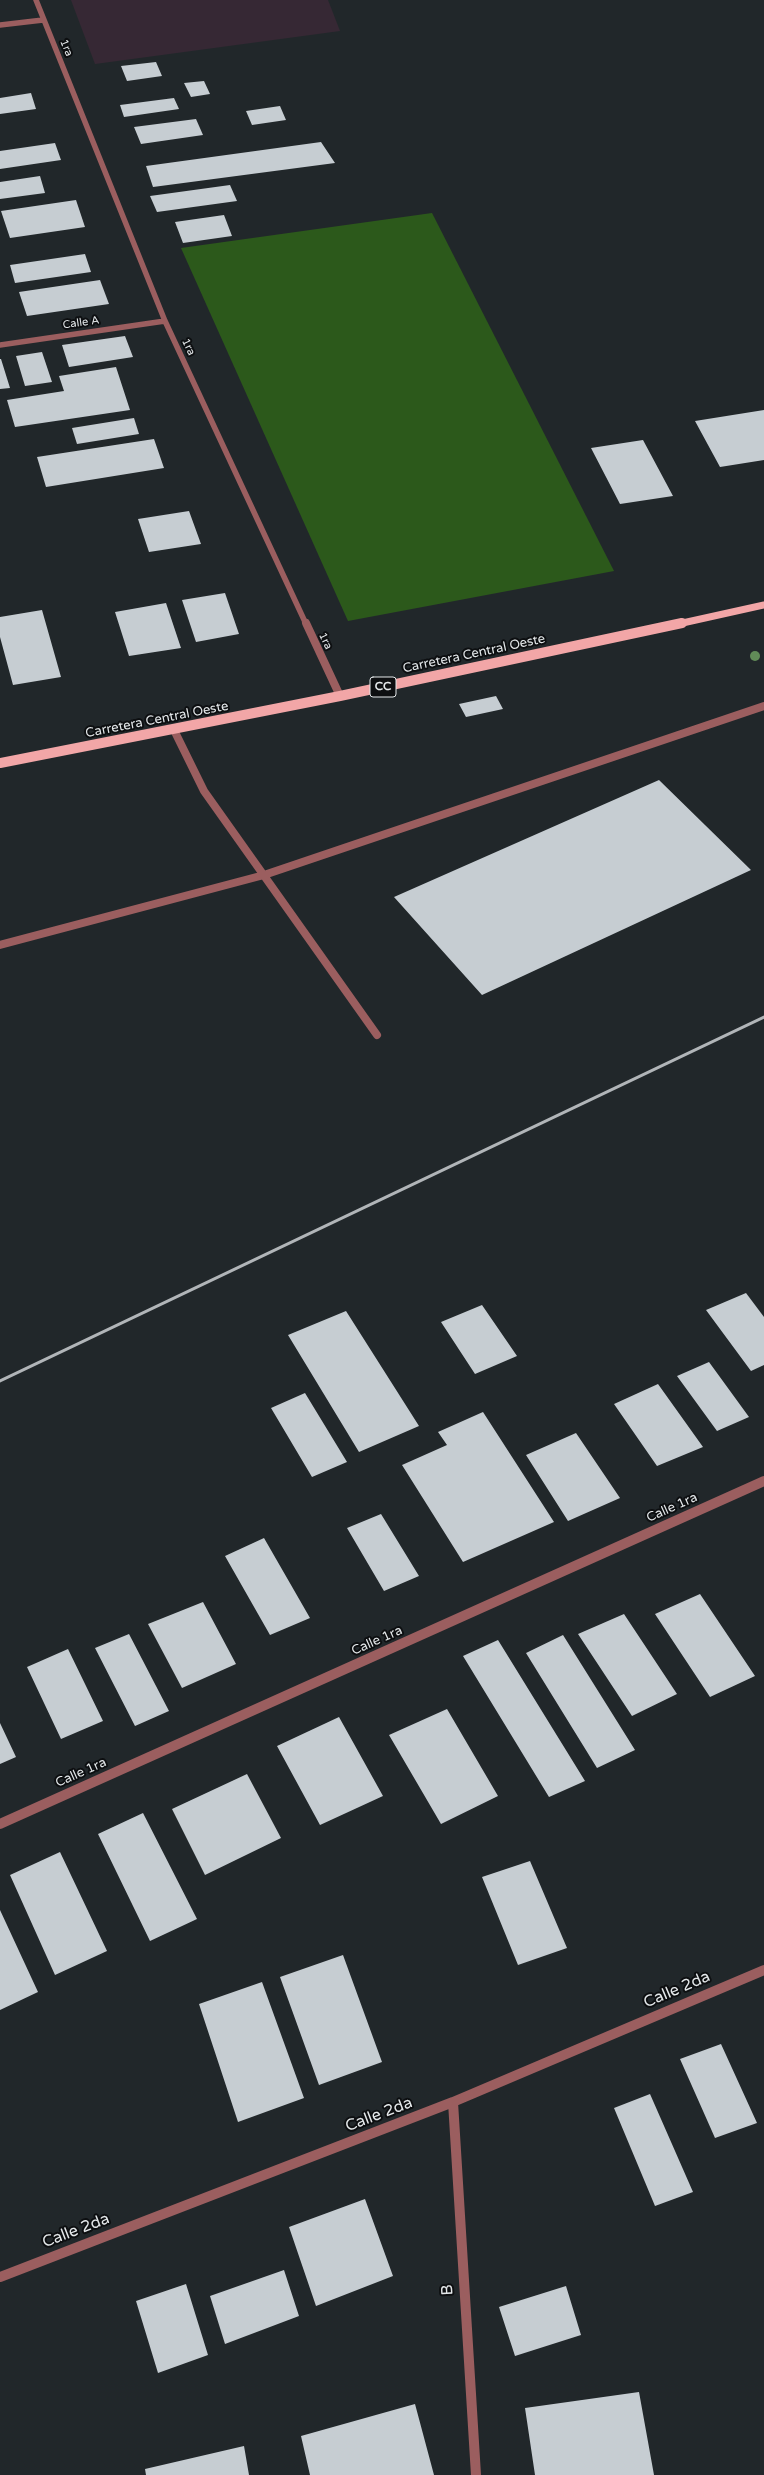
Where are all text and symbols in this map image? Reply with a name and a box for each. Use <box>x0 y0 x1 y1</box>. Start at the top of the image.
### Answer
street label: 1ra <box>57 38 75 58</box>
street label: Calle A <box>62 314 100 332</box>
street label: 1ra <box>178 336 198 358</box>
street label: 1ra <box>315 630 335 652</box>
street label: Carretera Central Oeste <box>401 631 547 677</box>
road number: CC <box>370 677 396 697</box>
street label: Carretera Central Oeste <box>84 698 230 742</box>
street label: Calle 1ra <box>644 1490 700 1526</box>
street label: Calle 1ra <box>349 1623 405 1659</box>
street label: Calle 1ra <box>53 1755 109 1791</box>
street label: Calle 2da <box>641 1967 713 2013</box>
street label: Calle 2da <box>343 2093 415 2137</box>
street label: Calle 2da <box>40 2209 112 2253</box>
street label: B <box>438 2284 458 2296</box>

